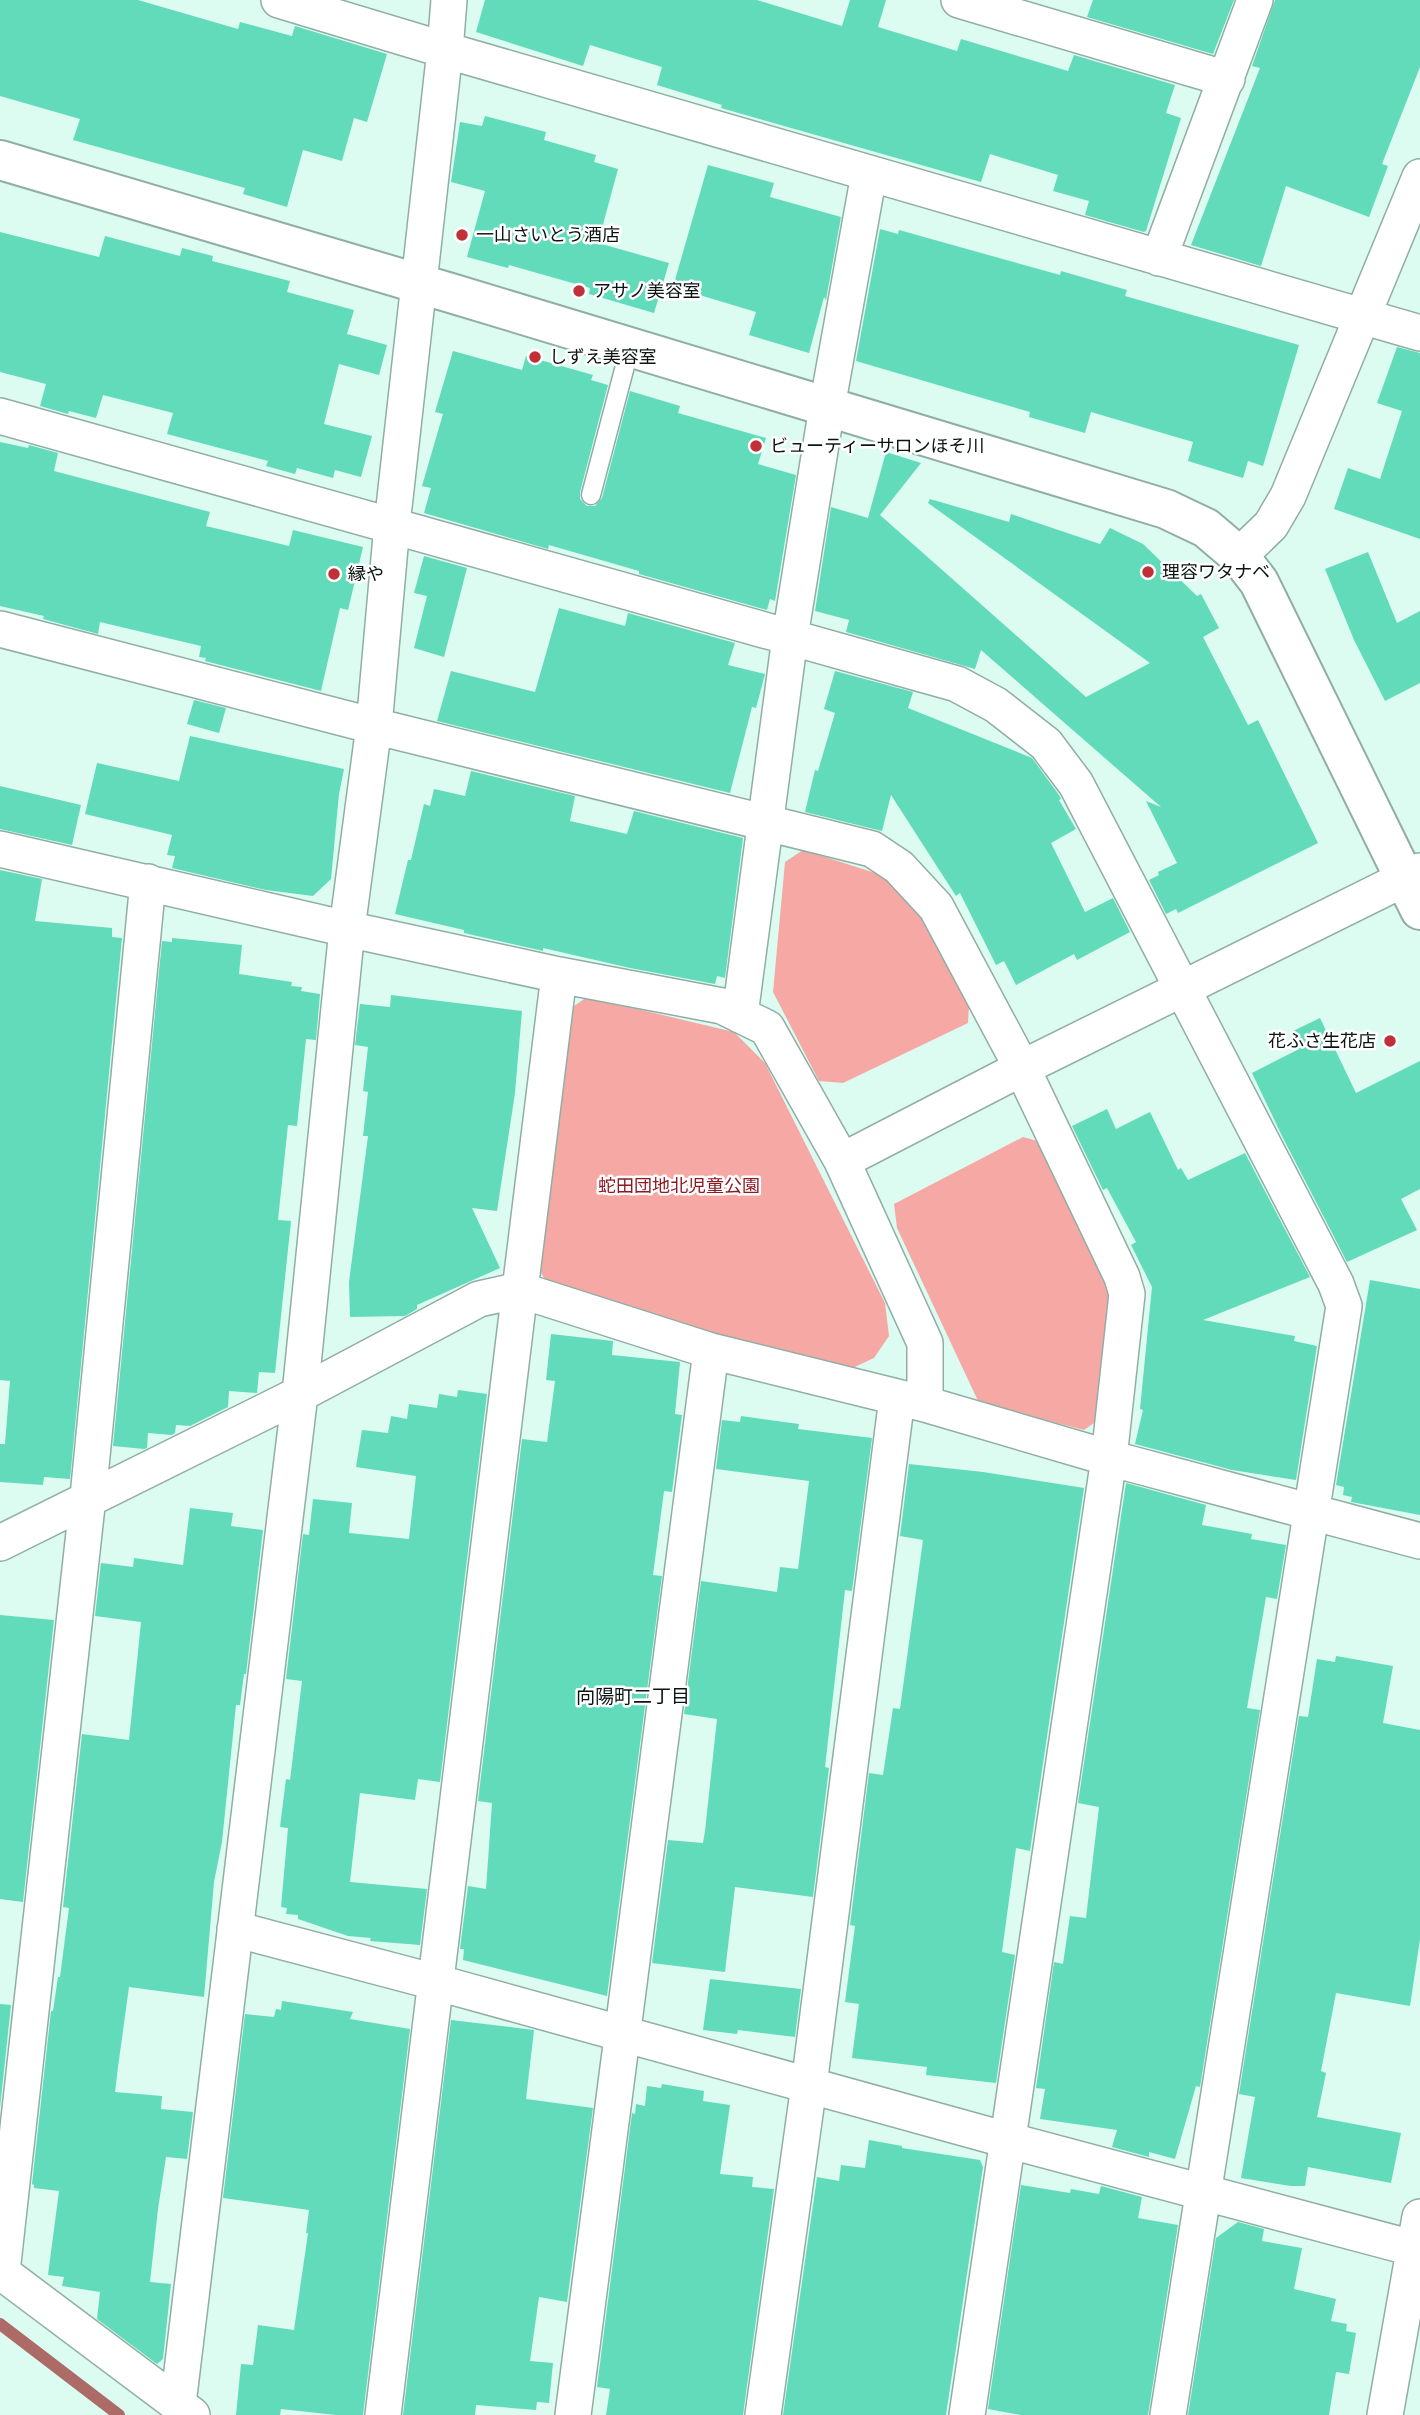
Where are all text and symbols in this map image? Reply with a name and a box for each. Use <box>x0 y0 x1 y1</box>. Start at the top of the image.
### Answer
place label: 一山さいとう酒店 <box>476 223 620 245</box>
marker: 一山さいとう酒店 <box>454 227 470 243</box>
place label: アサノ美容室 <box>593 279 701 301</box>
marker: アサノ美容室 <box>571 283 587 299</box>
place label: しずえ美容室 <box>549 345 657 367</box>
marker: しずえ美容室 <box>527 349 543 365</box>
place label: ビューティーサロンほそ川 <box>770 434 985 456</box>
marker: ビューティーサロンほそ川 <box>748 438 764 454</box>
place label: 理容ワタナベ <box>1162 560 1270 582</box>
place label: 縁や <box>348 562 384 584</box>
marker: 理容ワタナベ <box>1140 564 1156 580</box>
marker: 縁や <box>326 566 342 582</box>
place label: 花ふさ生花店 <box>1268 1029 1376 1051</box>
marker: 花ふさ生花店 <box>1382 1033 1398 1049</box>
park label: 蛇田団地北児童公園 <box>598 1174 760 1196</box>
district label: 向陽町二丁目 <box>576 1684 690 1707</box>

